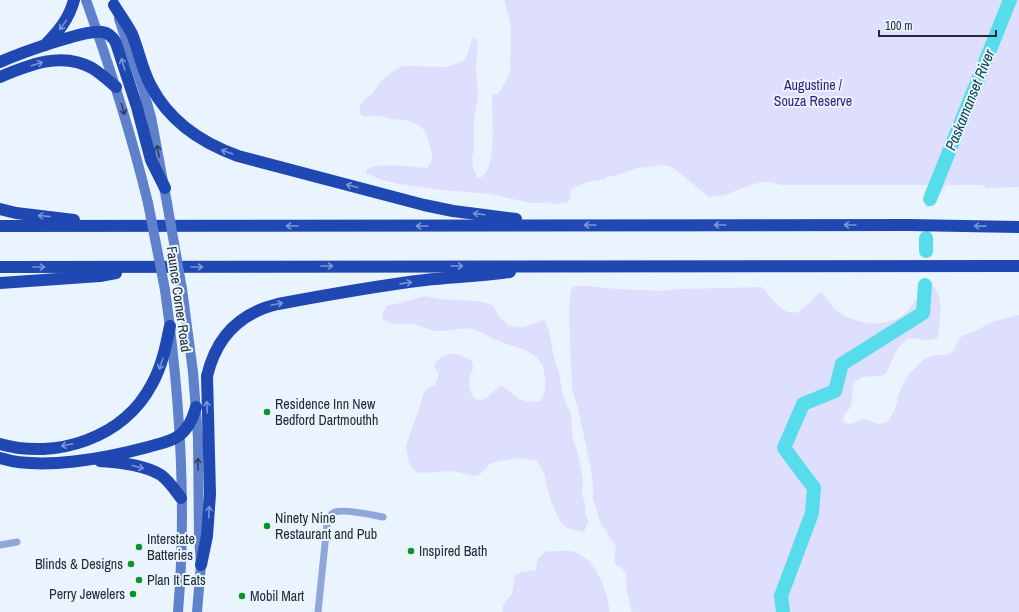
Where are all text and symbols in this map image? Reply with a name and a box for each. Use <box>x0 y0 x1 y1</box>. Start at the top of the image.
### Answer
scale bar <box>879 12 996 38</box>
text: 100 m <box>885 18 912 34</box>
one-way arrow <box>59 20 67 31</box>
water label: Paskamanset River <box>940 45 1000 154</box>
one-way arrow <box>119 58 126 71</box>
one-way arrow <box>30 60 43 67</box>
park label: Augustine / Souza Reserve <box>774 76 852 110</box>
one-way arrow <box>120 102 127 115</box>
one-way arrow <box>153 144 161 157</box>
one-way arrow <box>221 147 233 155</box>
one-way arrow <box>346 182 359 189</box>
one-way arrow <box>473 210 486 218</box>
one-way arrow <box>38 212 51 220</box>
one-way arrow <box>584 221 597 229</box>
one-way arrow <box>714 221 727 229</box>
one-way arrow <box>844 221 857 229</box>
one-way arrow <box>286 222 299 230</box>
one-way arrow <box>416 222 429 230</box>
one-way arrow <box>974 222 987 230</box>
street label: Faunce Corner Road <box>163 245 195 353</box>
one-way arrow <box>320 262 333 270</box>
one-way arrow <box>450 262 463 270</box>
one-way arrow <box>32 263 45 271</box>
one-way arrow <box>190 263 203 271</box>
one-way arrow <box>399 279 412 287</box>
one-way arrow <box>270 299 283 307</box>
one-way arrow <box>156 358 164 370</box>
place label: Residence Inn New Bedford Dartmouthh <box>275 395 378 429</box>
one-way arrow <box>204 401 211 414</box>
marker: Residence Inn New Bedford Dartmouthh <box>262 407 272 417</box>
one-way arrow <box>61 442 74 450</box>
one-way arrow <box>195 458 202 471</box>
one-way arrow <box>131 463 144 471</box>
one-way arrow <box>205 506 212 519</box>
place label: Ninety Nine Restaurant and Pub <box>275 509 377 543</box>
marker: Ninety Nine Restaurant and Pub <box>262 521 272 531</box>
place label: Interstate Batteries <box>147 530 195 564</box>
marker: Interstate Batteries <box>134 542 144 552</box>
place label: Inspired Bath <box>419 542 487 560</box>
marker: Inspired Bath <box>406 546 416 556</box>
place label: Blinds & Designs <box>35 555 123 573</box>
marker: Blinds & Designs <box>126 559 136 569</box>
place label: Plan It Eats <box>147 571 206 589</box>
marker: Plan It Eats <box>134 575 144 585</box>
place label: Perry Jewelers <box>49 585 125 603</box>
place label: Mobil Mart <box>250 587 304 605</box>
marker: Perry Jewelers <box>128 589 138 599</box>
marker: Mobil Mart <box>237 591 247 601</box>

